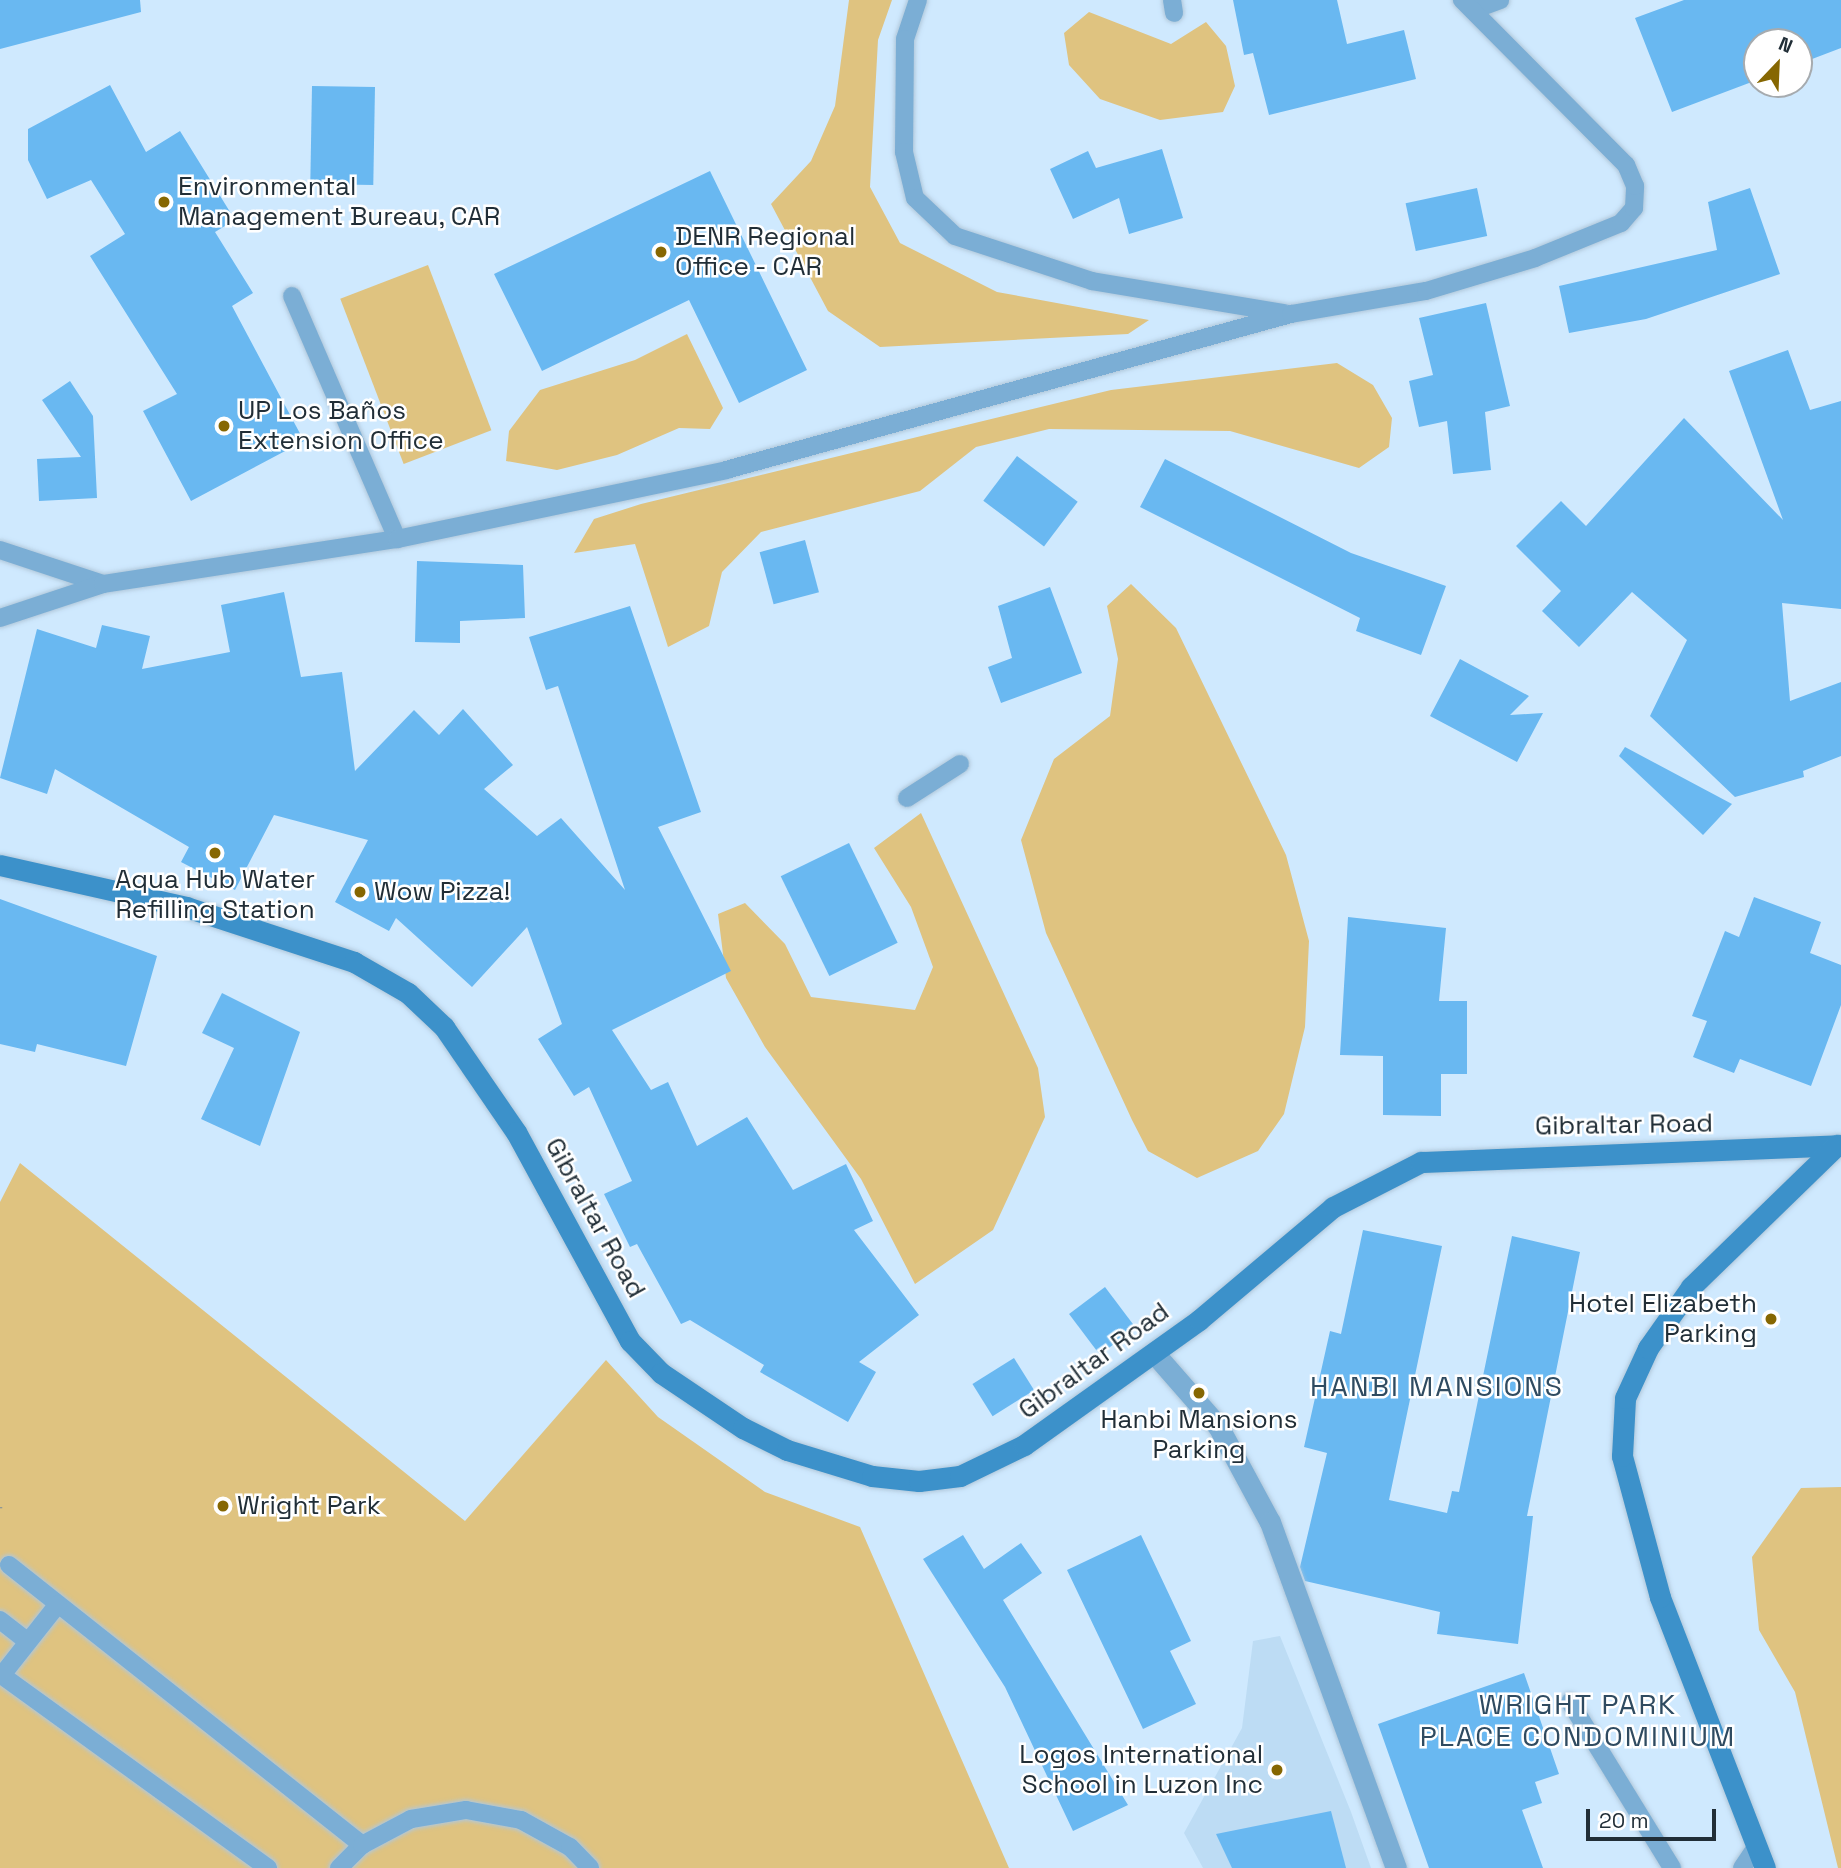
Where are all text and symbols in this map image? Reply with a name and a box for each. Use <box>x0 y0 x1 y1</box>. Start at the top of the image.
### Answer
north arrow <box>1743 28 1813 98</box>
text: N <box>1775 31 1796 59</box>
place label: Environmental Management Bureau, CAR <box>178 171 501 232</box>
marker: Environmental Management Bureau, CAR <box>156 194 172 210</box>
place label: DENR Regional Office - CAR <box>675 221 855 282</box>
marker: DENR Regional Office - CAR <box>653 244 669 260</box>
place label: UP Los Baños Extension Office <box>238 395 444 457</box>
marker: UP Los Baños Extension Office <box>216 418 232 434</box>
marker: Aqua Hub Water Refilling Station <box>207 845 223 861</box>
place label: Aqua Hub Water Refilling Station <box>115 864 315 926</box>
place label: Wow Pizza! <box>374 876 510 908</box>
marker: Wow Pizza! <box>352 884 368 900</box>
street label: Gibraltar Road <box>1535 1108 1713 1142</box>
street label: Gibraltar Road <box>538 1133 652 1303</box>
place label: Hotel Elizabeth Parking <box>1569 1288 1757 1350</box>
street label: Gibraltar Road <box>1013 1296 1175 1426</box>
marker: Hotel Elizabeth Parking <box>1763 1311 1779 1327</box>
district label: HANBI MANSIONS <box>1312 1369 1562 1403</box>
marker: Hanbi Mansions Parking <box>1191 1385 1207 1401</box>
place label: Hanbi Mansions Parking <box>1101 1404 1297 1466</box>
place label: Wright Park <box>237 1490 381 1522</box>
marker: Wright Park <box>215 1498 231 1514</box>
district label: WRIGHT PARK PLACE CONDOMINIUM <box>1422 1687 1734 1753</box>
place label: Logos International School in Luzon Inc <box>1019 1739 1263 1800</box>
marker: Logos International School in Luzon Inc <box>1269 1762 1285 1778</box>
scale bar <box>1589 1794 1718 1838</box>
text: 20 m <box>1599 1807 1649 1834</box>

